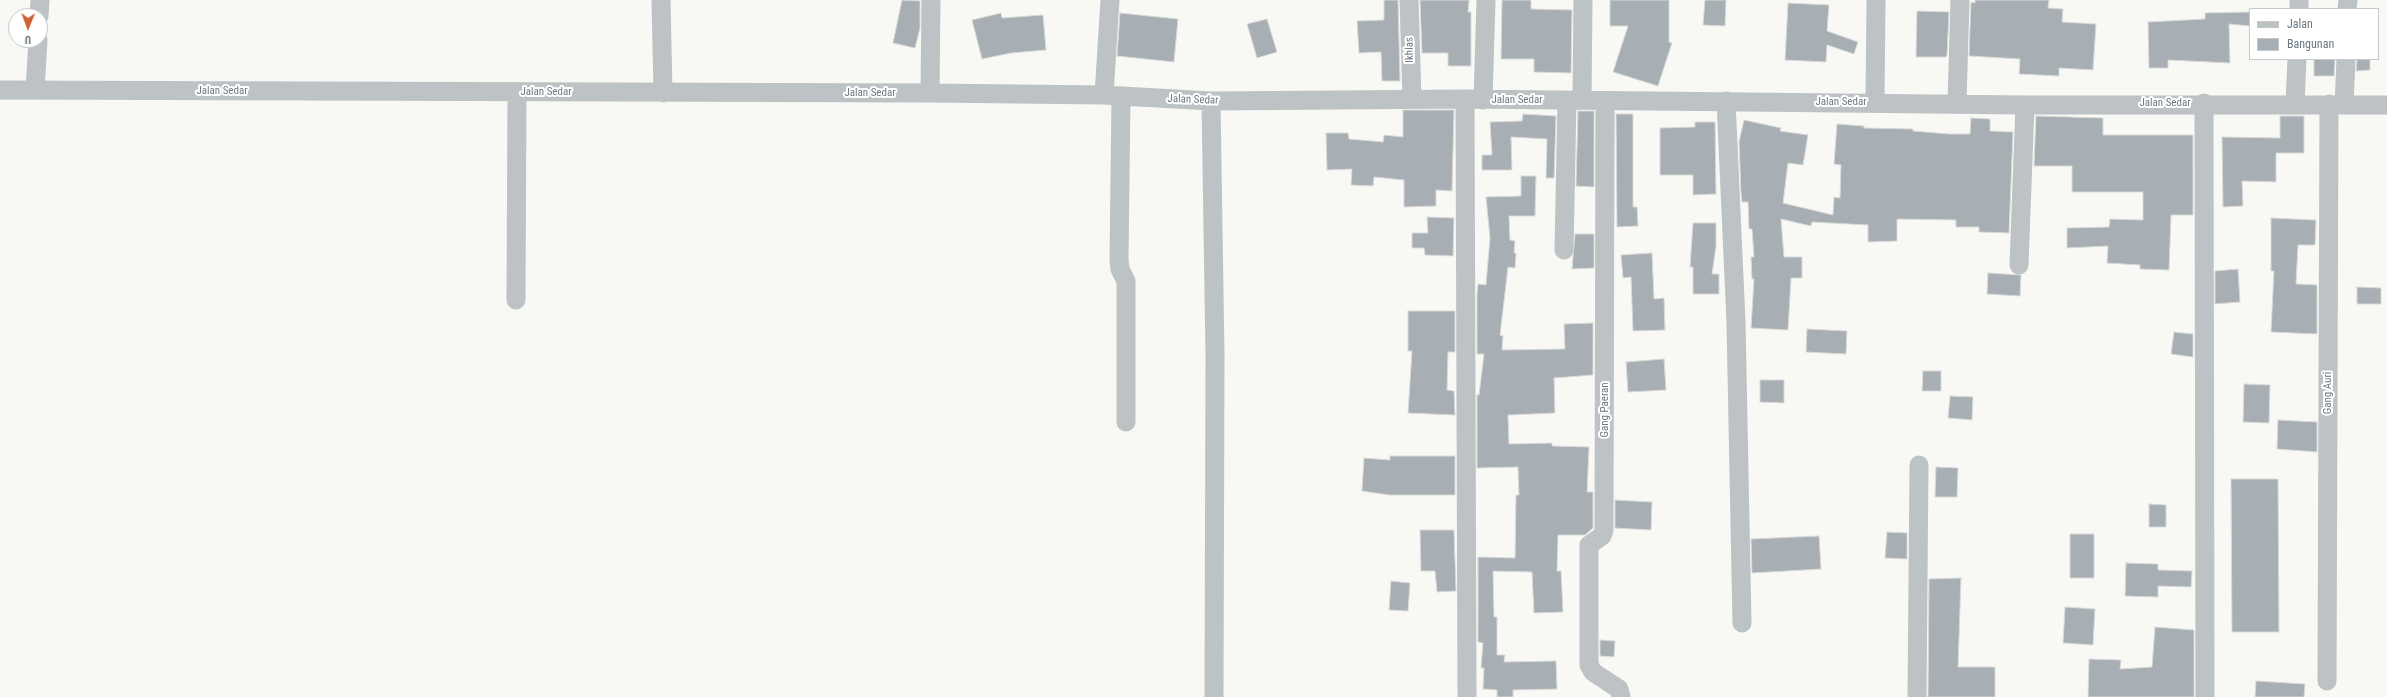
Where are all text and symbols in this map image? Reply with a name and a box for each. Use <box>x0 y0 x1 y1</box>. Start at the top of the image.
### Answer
north arrow <box>8 8 48 48</box>
legend <box>2249 8 2379 60</box>
text: Jalan <box>2287 17 2313 31</box>
text: U <box>25 33 31 46</box>
street label: Ikhlas <box>1403 37 1417 63</box>
text: Bangunan <box>2287 37 2334 51</box>
street label: Jalan Sedar <box>196 84 248 98</box>
street label: Jalan Sedar <box>520 85 572 99</box>
street label: Jalan Sedar <box>844 86 896 100</box>
street label: Jalan Sedar <box>1167 93 1219 107</box>
street label: Jalan Sedar <box>1491 93 1543 107</box>
street label: Jalan Sedar <box>1815 95 1867 109</box>
street label: Jalan Sedar <box>2139 96 2191 110</box>
street label: Gang Auri <box>2321 372 2335 414</box>
street label: Gang Paeran <box>1598 382 1612 438</box>

